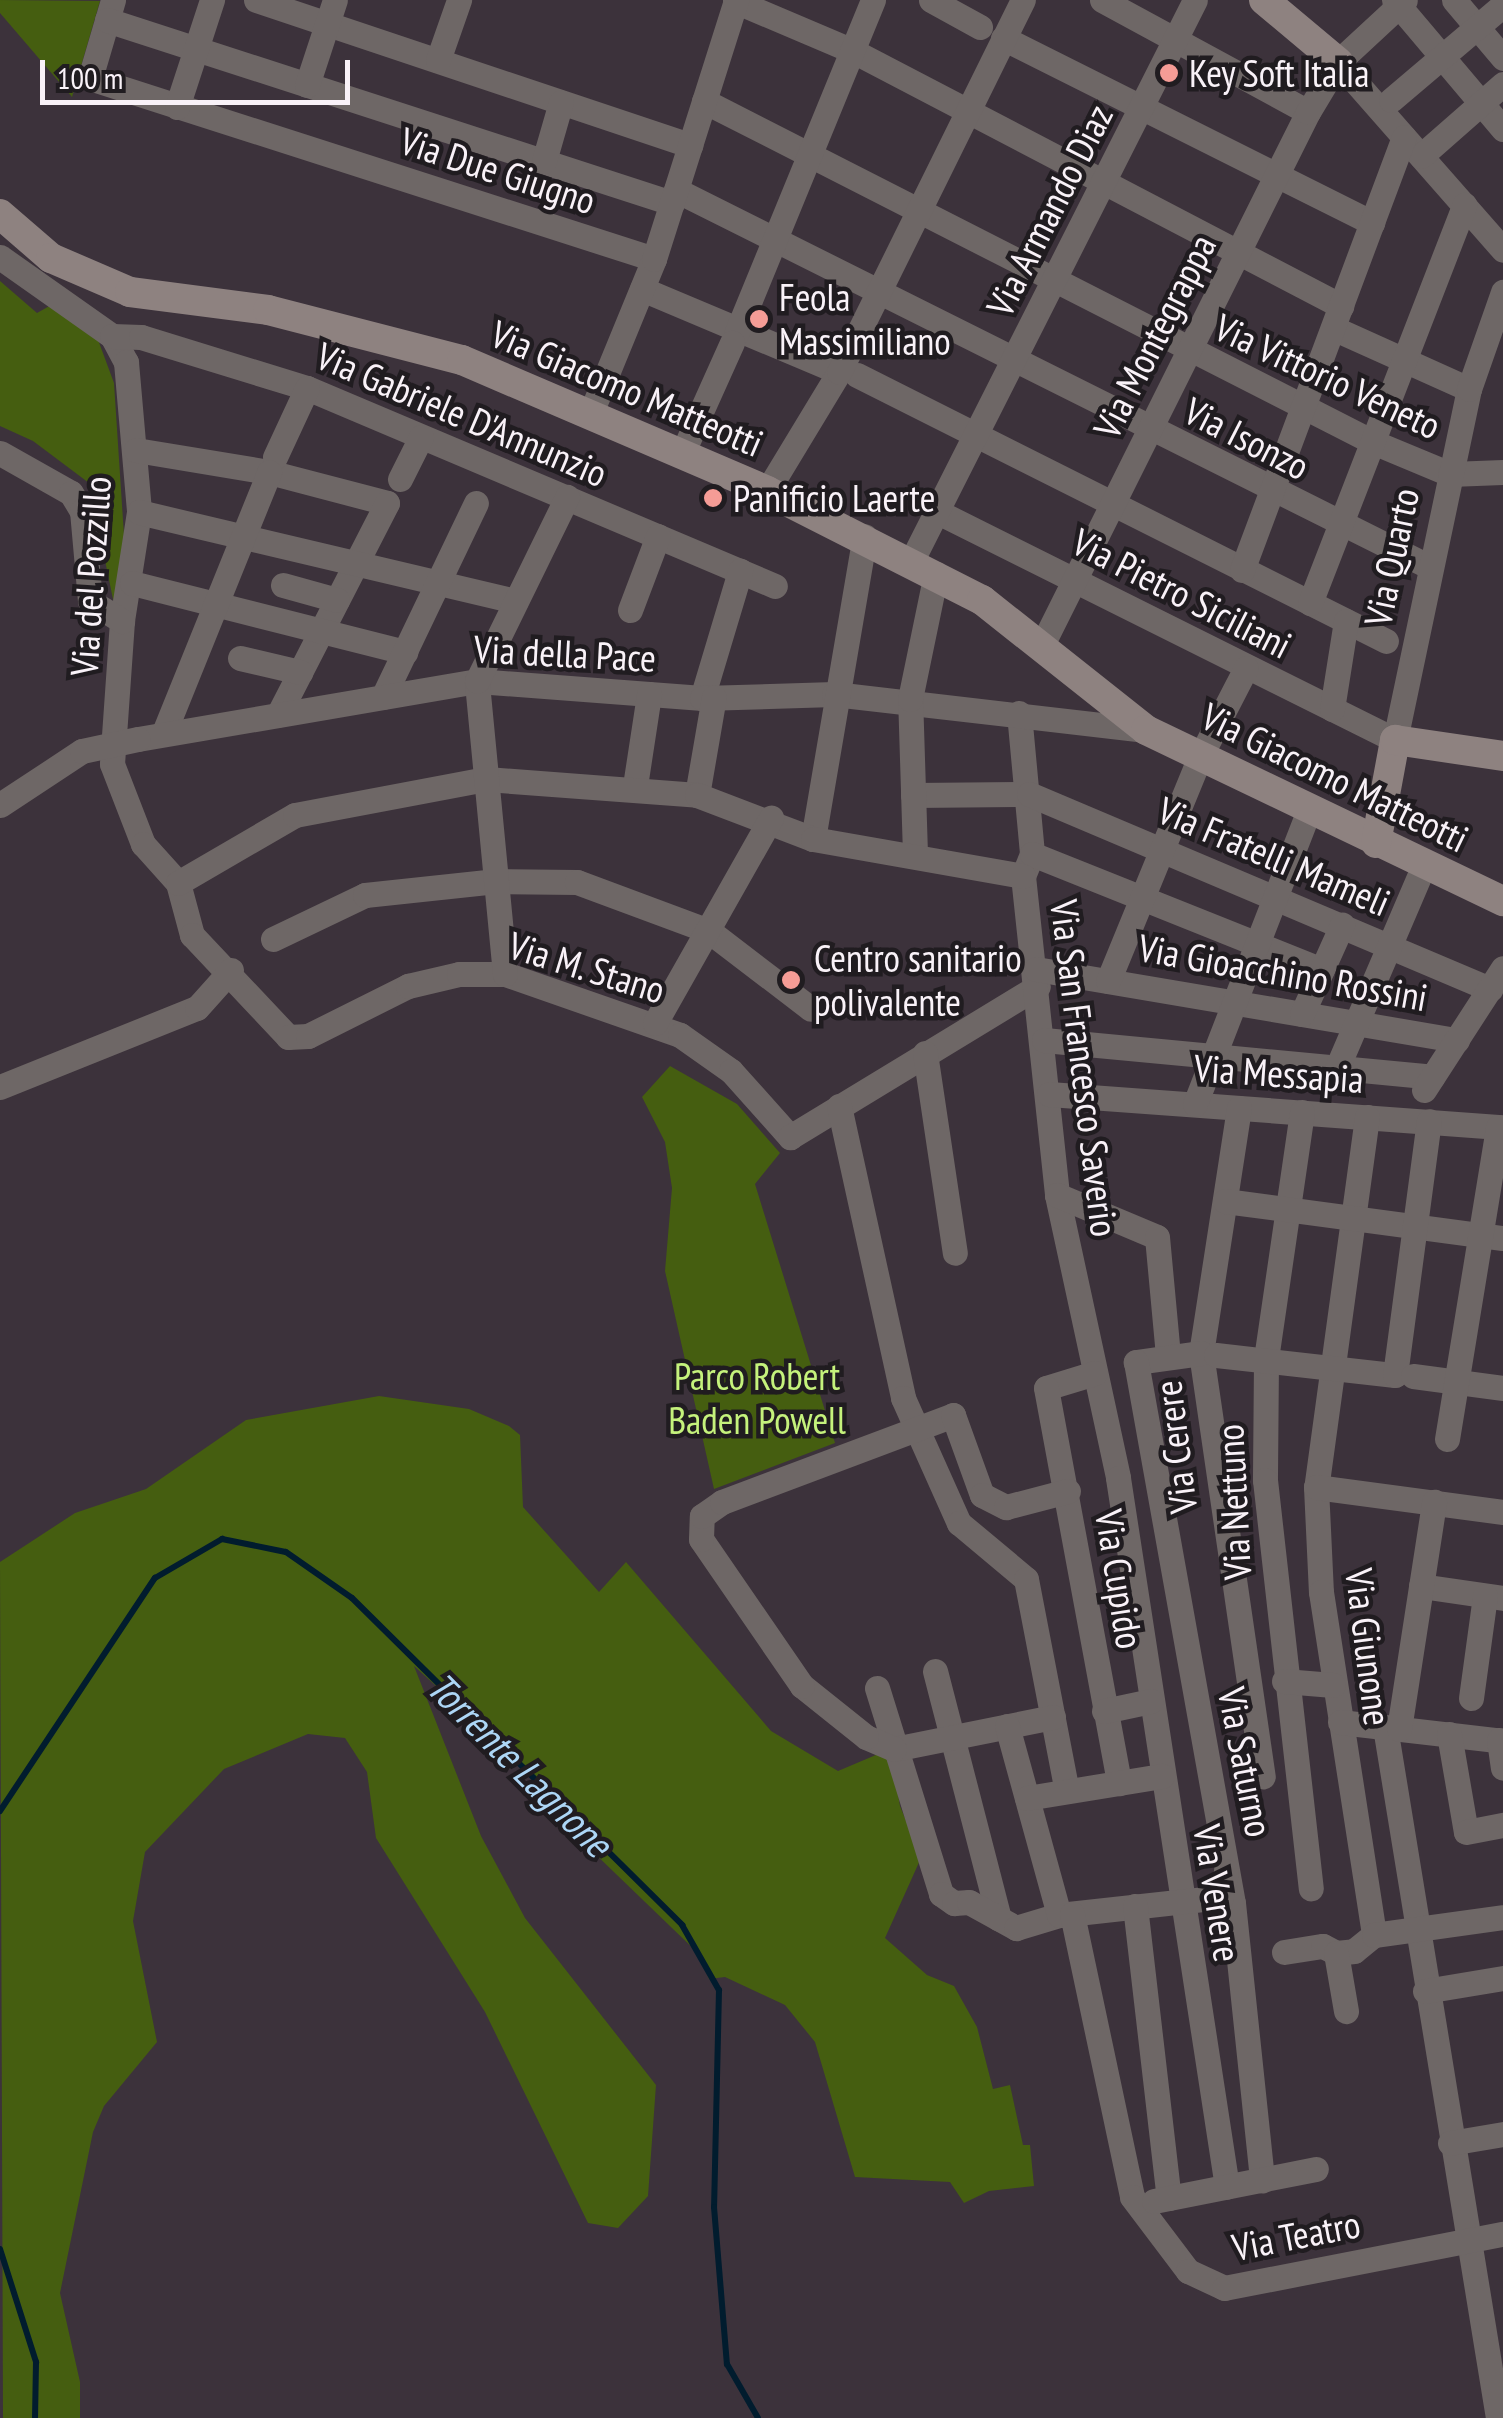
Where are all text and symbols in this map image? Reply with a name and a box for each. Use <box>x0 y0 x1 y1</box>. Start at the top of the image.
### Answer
scale bar <box>45 40 355 102</box>
place label: Key Soft Italia <box>1189 50 1371 96</box>
text: 100 m <box>57 58 123 97</box>
marker: Key Soft Italia <box>1158 62 1180 84</box>
street label: Via Armando Diaz <box>976 96 1122 324</box>
street label: Via Due Giugno <box>395 117 601 223</box>
street label: Via Montegrappa <box>1083 227 1225 445</box>
place label: Feola Massimiliano <box>779 274 951 363</box>
street label: Via Vittorio Veneto <box>1207 303 1449 449</box>
marker: Feola Massimiliano <box>748 308 770 330</box>
street label: Via Giacomo Matteotti <box>484 310 770 466</box>
street label: Via Gabriele D'Annunzio <box>310 332 614 496</box>
street label: Via Isonzo <box>1177 387 1317 489</box>
street label: Via del Pozzillo <box>60 475 120 677</box>
place label: Panificio Laerte <box>733 475 935 521</box>
street label: Via Quarto <box>1354 484 1428 630</box>
marker: Panificio Laerte <box>702 487 724 509</box>
street label: Via Pietro Siciliani <box>1065 518 1299 668</box>
street label: Via della Pace <box>473 625 657 681</box>
street label: Via Giacomo Matteotti <box>1194 693 1476 861</box>
street label: Via Fratelli Mameli <box>1151 787 1397 925</box>
street label: Via San Francesco Saverio <box>1042 897 1128 1239</box>
street label: Via M. Stano <box>502 921 672 1013</box>
street label: Via Gioacchino Rossini <box>1135 924 1431 1020</box>
place label: Centro sanitario polivalente <box>814 935 1022 1024</box>
marker: Centro sanitario polivalente <box>778 967 804 993</box>
street label: Via Messapia <box>1193 1044 1365 1102</box>
park label: Parco Robert Baden Powell <box>668 1353 846 1442</box>
street label: Via Cerere <box>1144 1378 1206 1516</box>
street label: Via Nettuno <box>1206 1423 1260 1581</box>
street label: Via Cupido <box>1087 1506 1153 1652</box>
street label: Via Giunone <box>1337 1566 1401 1728</box>
water label: Torrente Lagnone <box>418 1662 622 1866</box>
street label: Via Saturno <box>1209 1684 1283 1840</box>
street label: Via Venere <box>1185 1821 1251 1965</box>
street label: Via Teatro <box>1228 2200 1364 2270</box>

